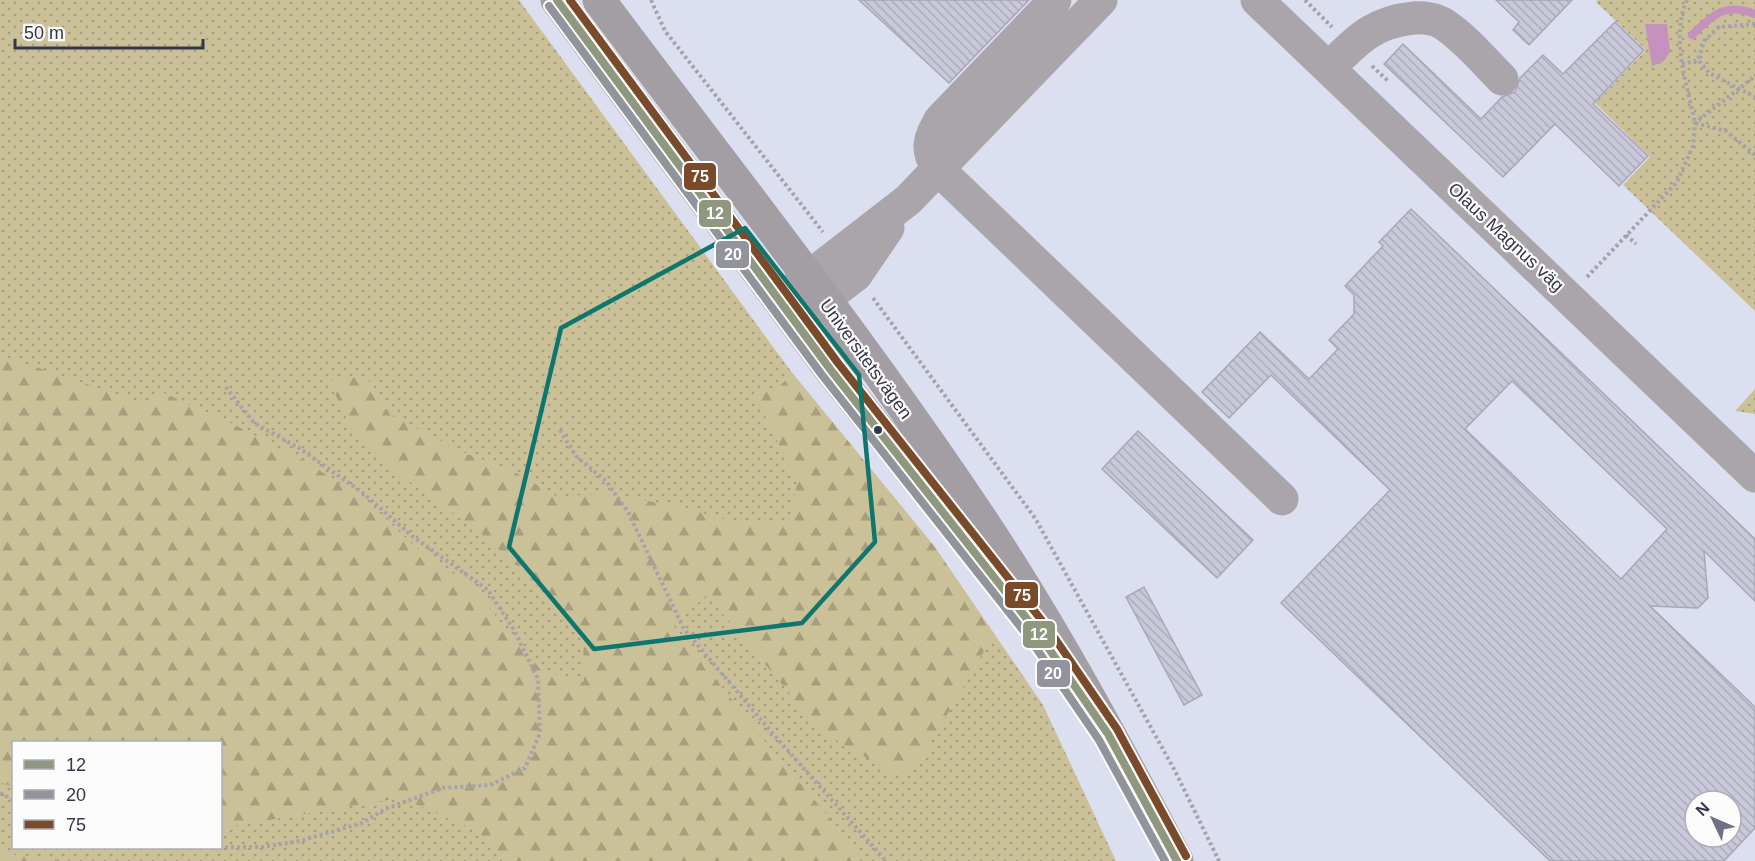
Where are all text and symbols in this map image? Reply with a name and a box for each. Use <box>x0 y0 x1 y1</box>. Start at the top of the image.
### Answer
scale bar <box>15 12 202 50</box>
text: 50 m <box>24 23 64 43</box>
line badge: 75 <box>683 162 717 191</box>
text: 75 <box>691 168 709 185</box>
street label: Olaus Magnus väg <box>1444 179 1568 295</box>
line badge: 12 <box>698 199 732 228</box>
text: 12 <box>706 205 724 222</box>
line badge: 20 <box>715 240 750 269</box>
text: 20 <box>724 246 742 263</box>
street label: Universitetsvägen <box>816 295 916 423</box>
unlabelled marker <box>872 424 884 436</box>
line badge: 75 <box>1004 581 1039 609</box>
text: 75 <box>1013 587 1031 604</box>
line badge: 12 <box>1022 620 1056 649</box>
text: 12 <box>1030 626 1048 643</box>
line badge: 20 <box>1036 659 1071 688</box>
text: 20 <box>1044 665 1062 682</box>
legend <box>12 741 222 849</box>
text: 12 <box>66 755 86 775</box>
text: 20 <box>66 785 86 805</box>
north arrow <box>1683 789 1743 849</box>
text: N <box>1692 799 1713 819</box>
text: 75 <box>66 815 86 835</box>

